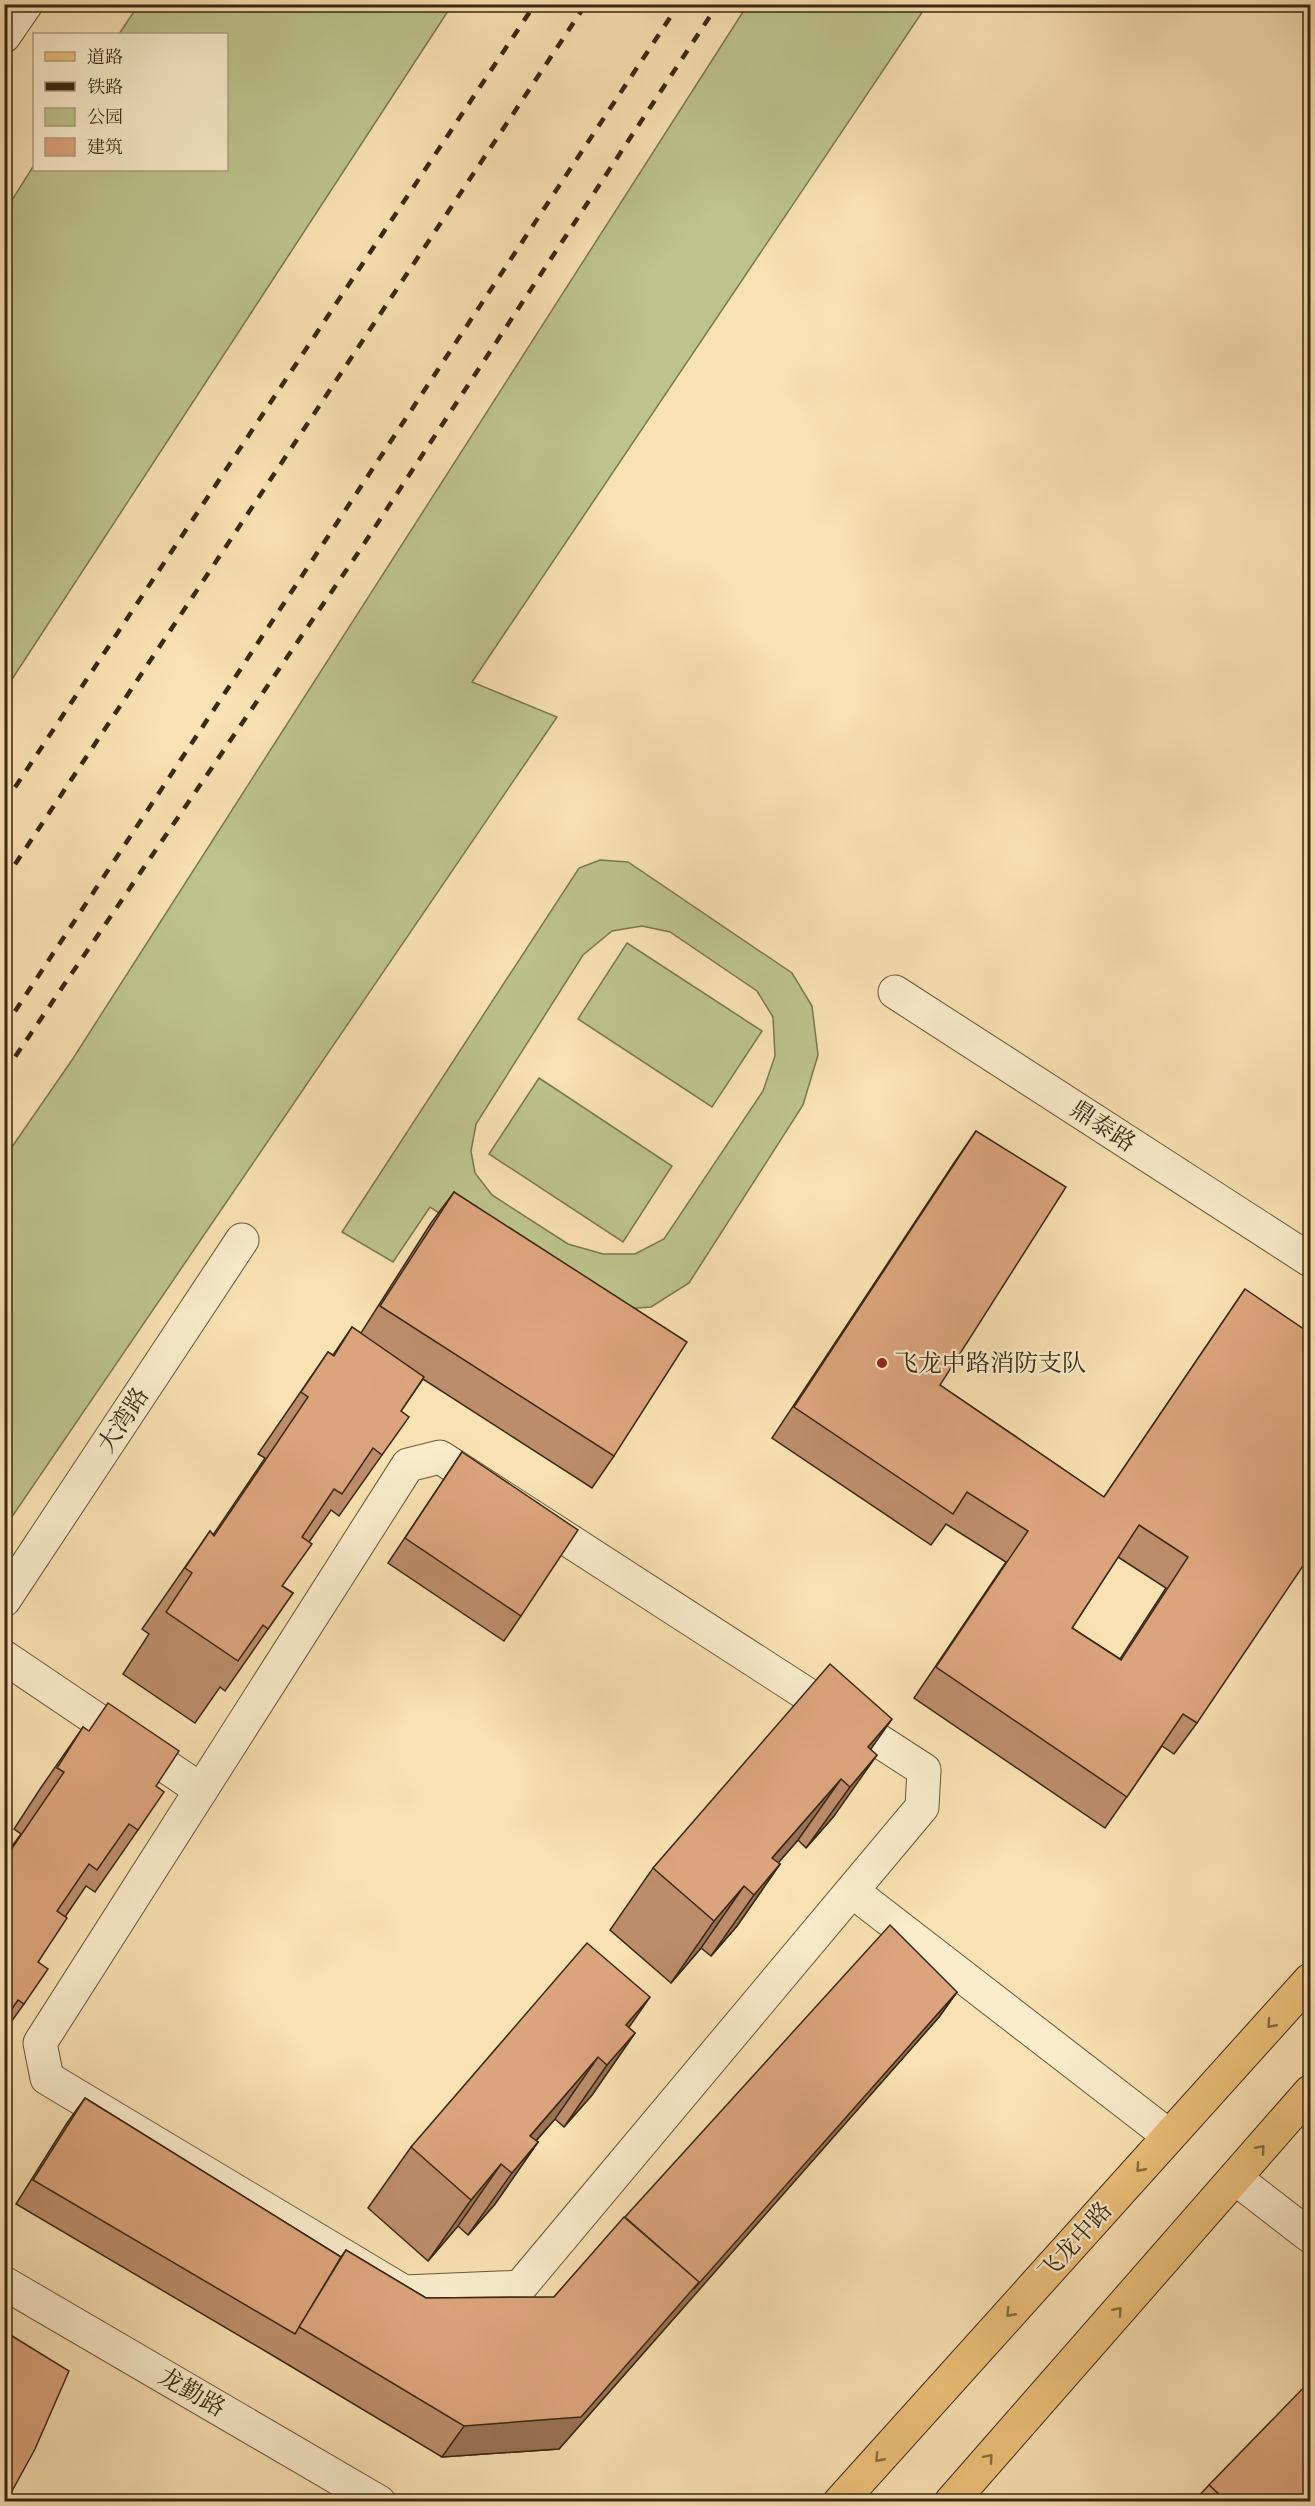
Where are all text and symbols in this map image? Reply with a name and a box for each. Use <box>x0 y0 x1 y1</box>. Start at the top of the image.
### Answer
legend <box>33 33 228 171</box>
text: 道路 <box>87 46 123 69</box>
text: 铁路 <box>87 76 123 99</box>
text: 公园 <box>87 106 123 129</box>
text: 建筑 <box>87 136 123 159</box>
street label: 鼎泰路 <box>1064 1095 1141 1159</box>
place label: 飞龙中路消防支队 <box>894 1349 1086 1379</box>
marker: 飞龙中路消防支队 <box>875 1356 889 1370</box>
street label: 大湾路 <box>92 1382 156 1459</box>
one-way arrow <box>1267 2017 1278 2027</box>
one-way arrow <box>1253 2145 1264 2156</box>
one-way arrow <box>1136 2161 1147 2172</box>
street label: 飞龙中路 <box>1032 2196 1119 2287</box>
one-way arrow <box>1006 2306 1017 2317</box>
one-way arrow <box>1111 2307 1122 2318</box>
street label: 龙勤路 <box>153 2362 230 2424</box>
one-way arrow <box>875 2451 886 2462</box>
one-way arrow <box>982 2454 993 2464</box>

